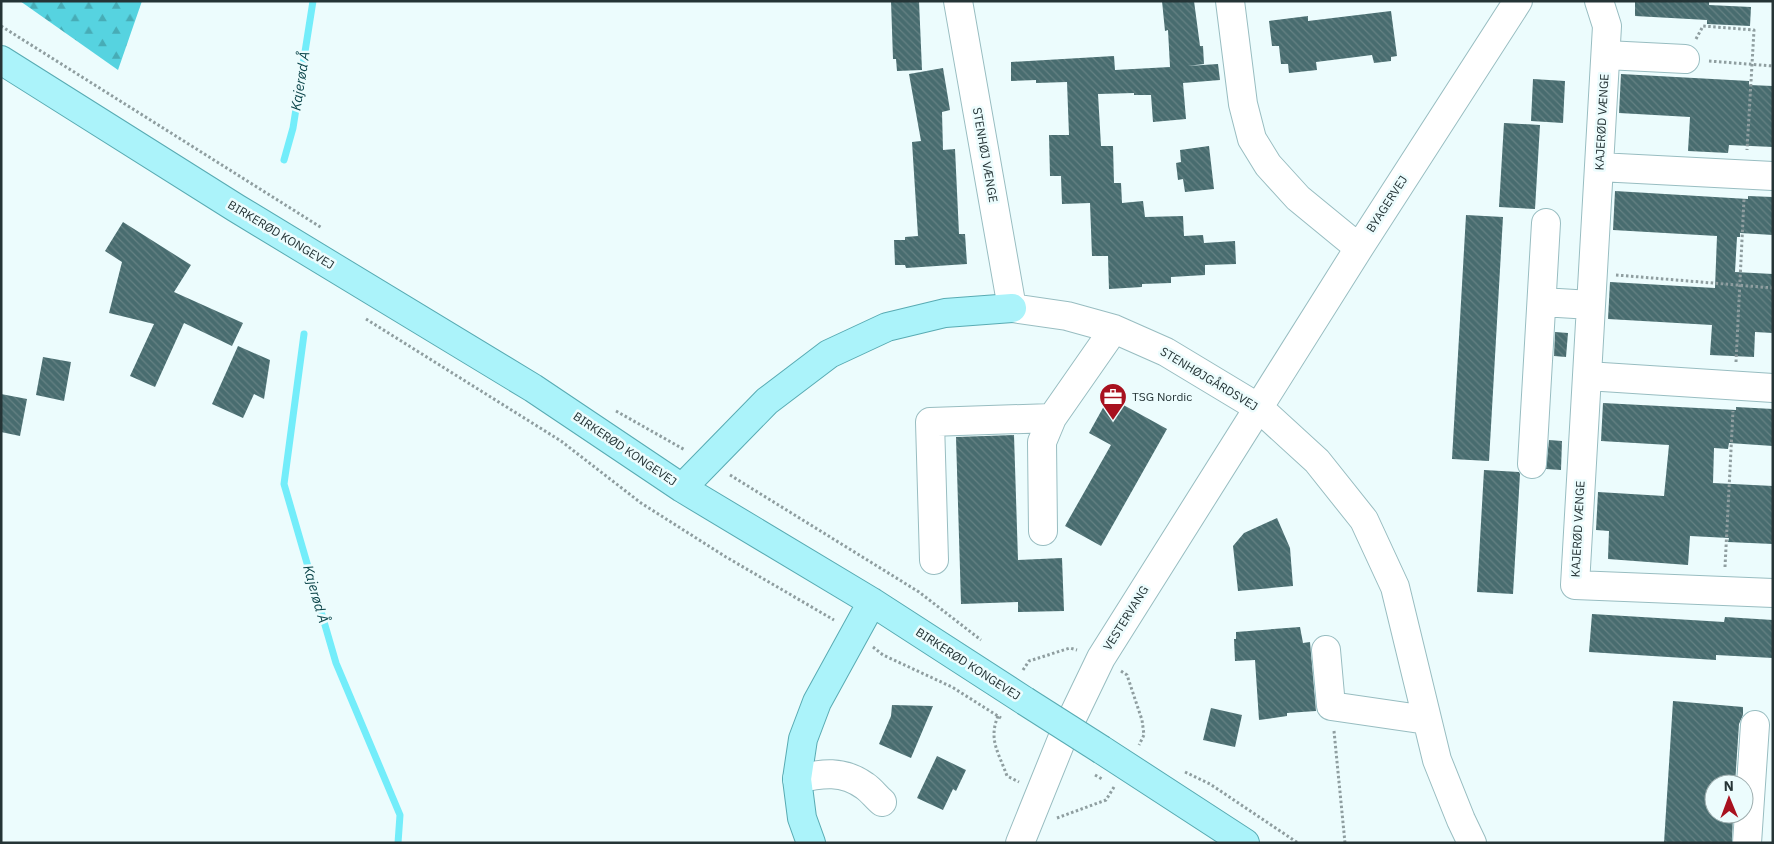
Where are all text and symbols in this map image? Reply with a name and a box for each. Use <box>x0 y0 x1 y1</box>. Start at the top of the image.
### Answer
water label: Kajerød Å <box>285 50 314 112</box>
street label: KAJERØD VÆNGE <box>1591 73 1612 171</box>
street label: STENHØJ VÆNGE <box>970 106 1001 204</box>
street label: BYAGERVEJ <box>1363 173 1410 235</box>
street label: BIRKERØD KONGEVEJ <box>225 197 337 272</box>
street label: STENHØJGÅRDSVEJ <box>1158 344 1261 414</box>
office icon: TSG Nordic <box>1098 382 1128 421</box>
place label: TSG Nordic <box>1132 389 1192 404</box>
street label: BIRKERØD KONGEVEJ <box>571 408 680 489</box>
street label: KAJERØD VÆNGE <box>1567 480 1588 578</box>
water label: Kajerød Å <box>299 562 334 625</box>
street label: VESTERVANG <box>1100 583 1151 653</box>
street label: BIRKERØD KONGEVEJ <box>913 624 1023 703</box>
north arrow <box>1704 774 1754 824</box>
text: N <box>1724 777 1734 795</box>

